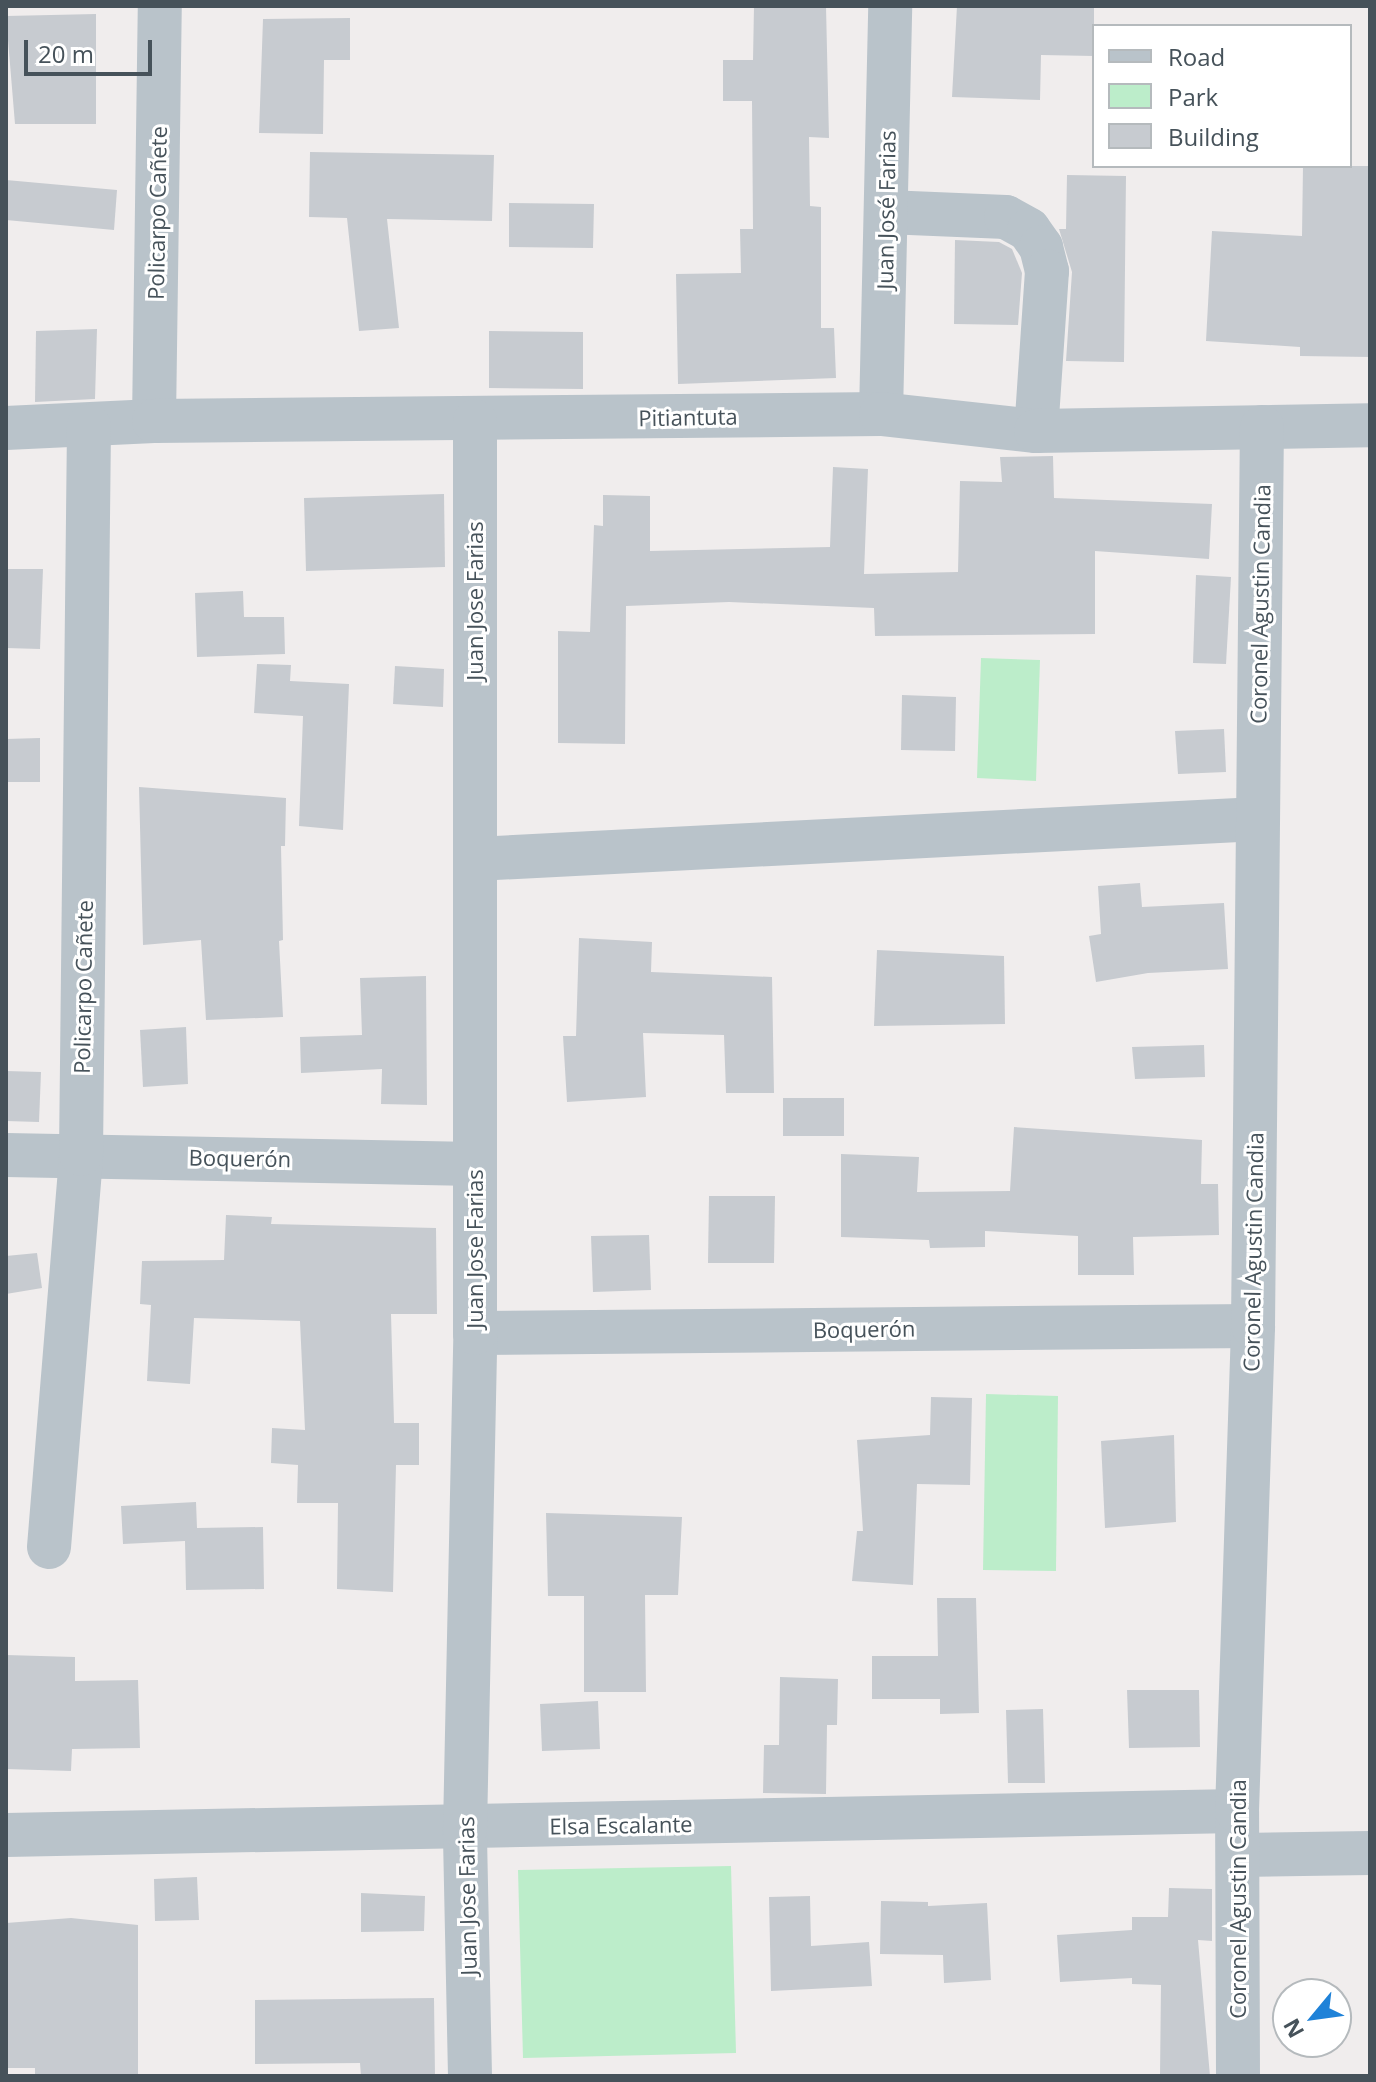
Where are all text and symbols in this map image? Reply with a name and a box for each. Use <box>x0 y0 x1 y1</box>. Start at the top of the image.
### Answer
scale bar <box>28 24 156 74</box>
legend <box>1092 24 1352 168</box>
text: 20 m <box>38 37 94 70</box>
text: Road <box>1168 40 1225 73</box>
text: Park <box>1168 80 1218 113</box>
text: Building <box>1168 120 1259 153</box>
street label: Policarpo Cañete <box>142 126 172 300</box>
street label: Juan José Farias <box>871 130 901 290</box>
street label: Pitiantuta <box>638 403 738 431</box>
street label: Coronel Agustin Candia <box>1245 484 1275 724</box>
street label: Juan Jose Farias <box>462 521 488 681</box>
street label: Policarpo Cañete <box>68 900 98 1074</box>
street label: Coronel Agustin Candia <box>1238 1132 1268 1372</box>
street label: Boquerón <box>189 1144 291 1172</box>
street label: Juan Jose Farias <box>462 1169 488 1329</box>
street label: Boquerón <box>813 1315 915 1343</box>
street label: Coronel Agustin Candia <box>1225 1779 1251 2019</box>
street label: Elsa Escalante <box>549 1811 693 1839</box>
street label: Juan Jose Farias <box>452 1816 482 1976</box>
north arrow <box>1272 1978 1352 2058</box>
text: N <box>1275 2014 1310 2044</box>

